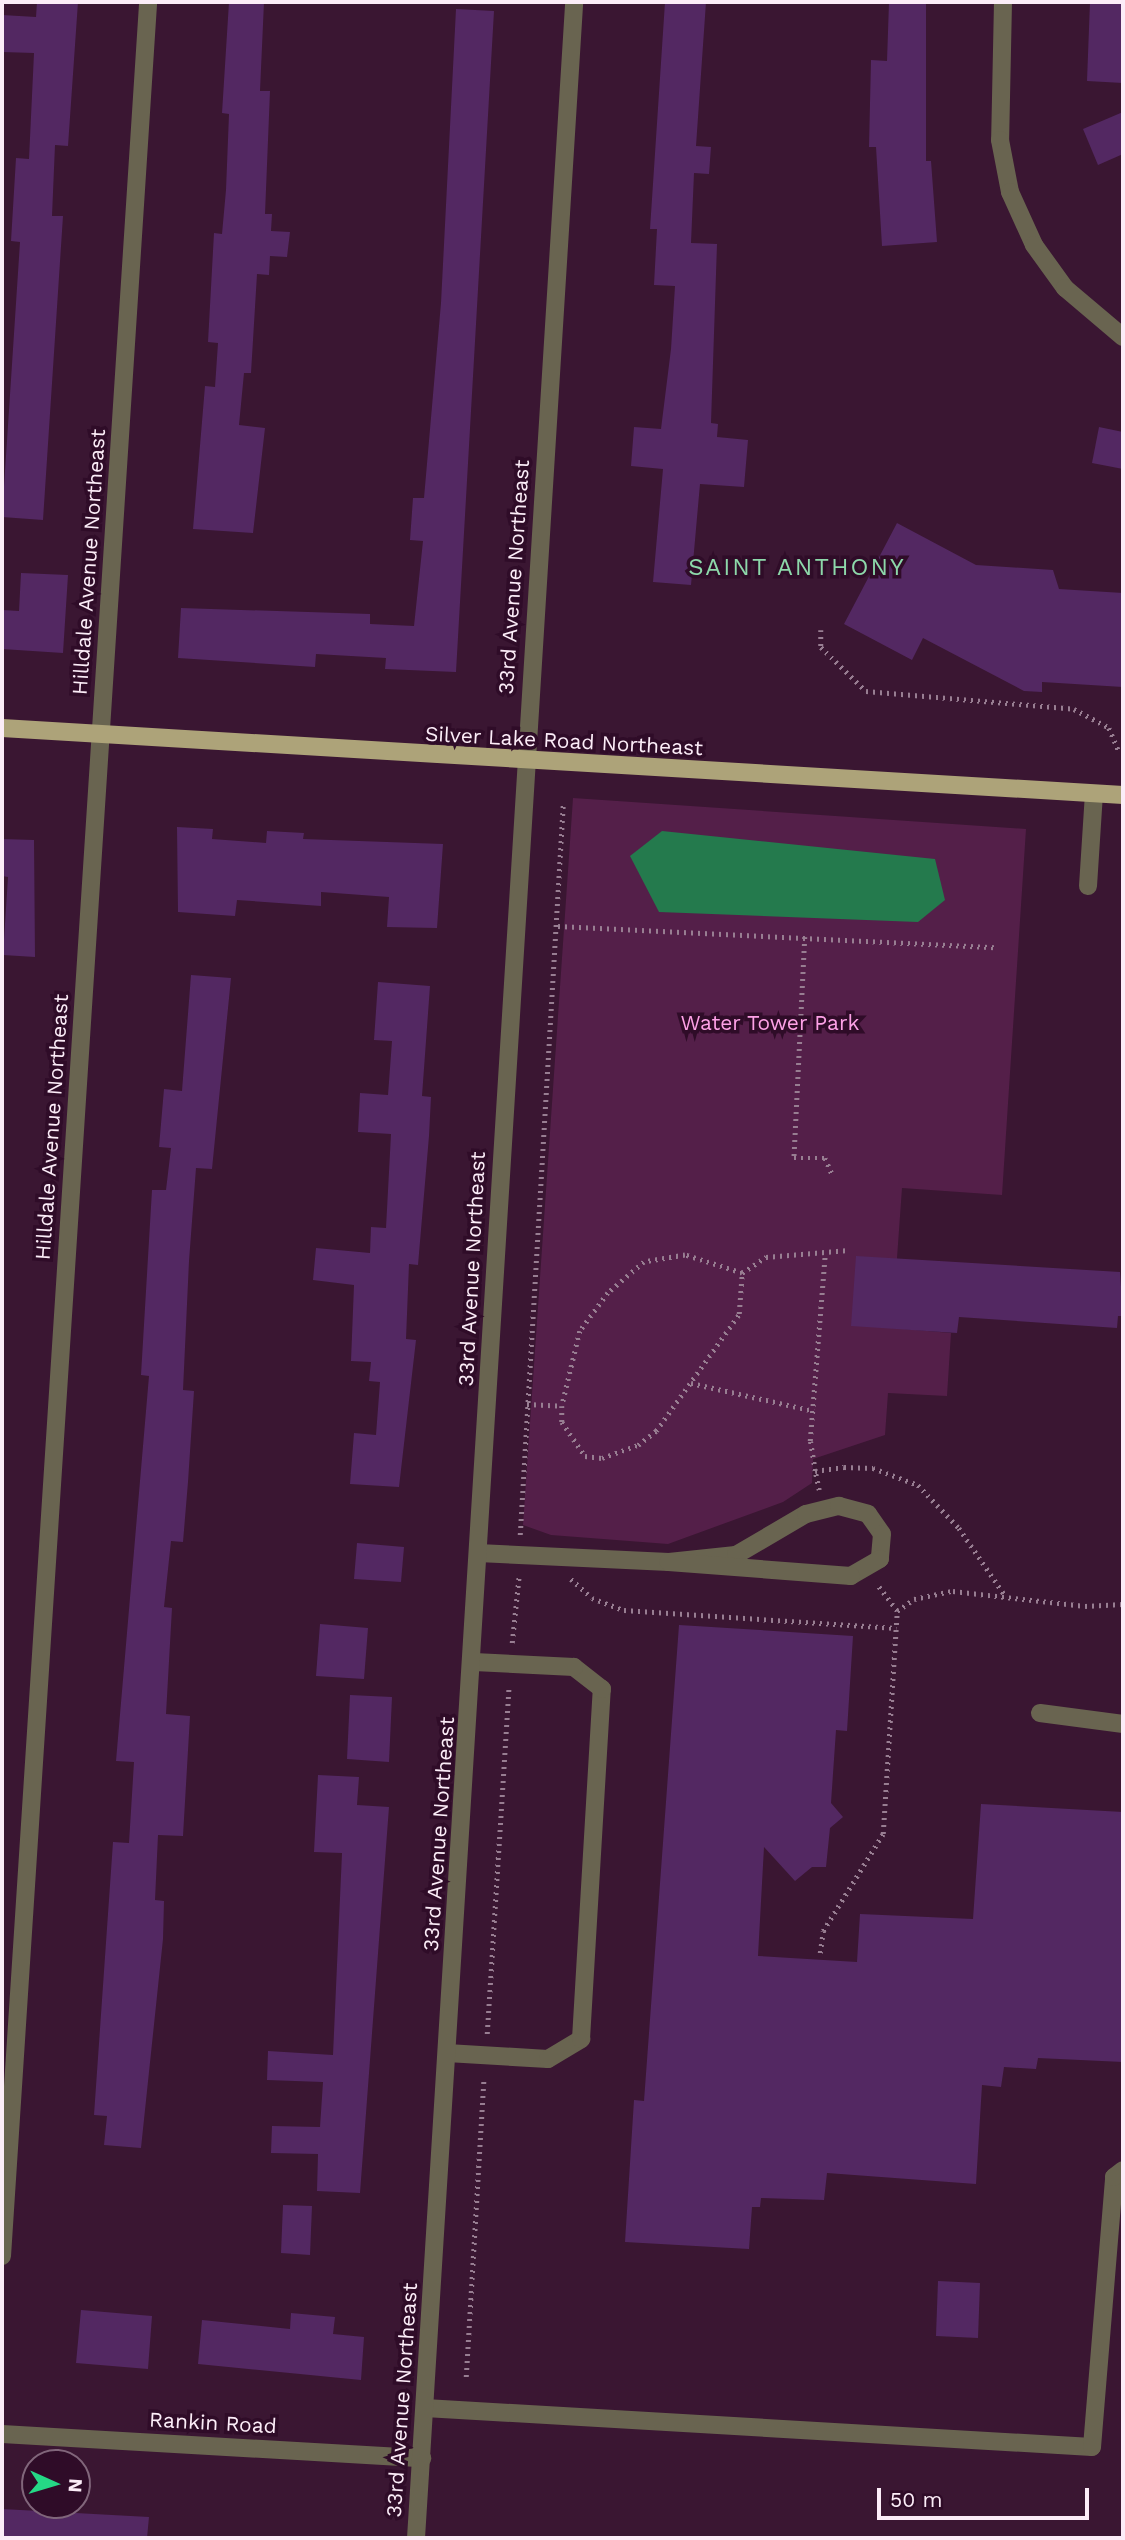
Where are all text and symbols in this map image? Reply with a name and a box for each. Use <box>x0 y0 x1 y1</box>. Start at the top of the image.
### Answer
street label: Hilldale Avenue Northeast <box>67 428 111 696</box>
street label: 33rd Avenue Northeast <box>493 458 535 696</box>
district label: SAINT ANTHONY <box>689 554 905 582</box>
street label: Silver Lake Road Northeast <box>424 721 704 761</box>
street label: Hilldale Avenue Northeast <box>30 993 74 1261</box>
park label: Water Tower Park <box>680 1010 860 1036</box>
street label: 33rd Avenue Northeast <box>453 1151 491 1387</box>
street label: 33rd Avenue Northeast <box>418 1715 460 1953</box>
street label: 33rd Avenue Northeast <box>381 2281 423 2519</box>
street label: Rankin Road <box>149 2407 277 2439</box>
north arrow <box>21 2449 91 2519</box>
scale bar <box>880 2474 1092 2518</box>
text: N <box>63 2478 87 2493</box>
text: 50 m <box>890 2487 942 2512</box>

